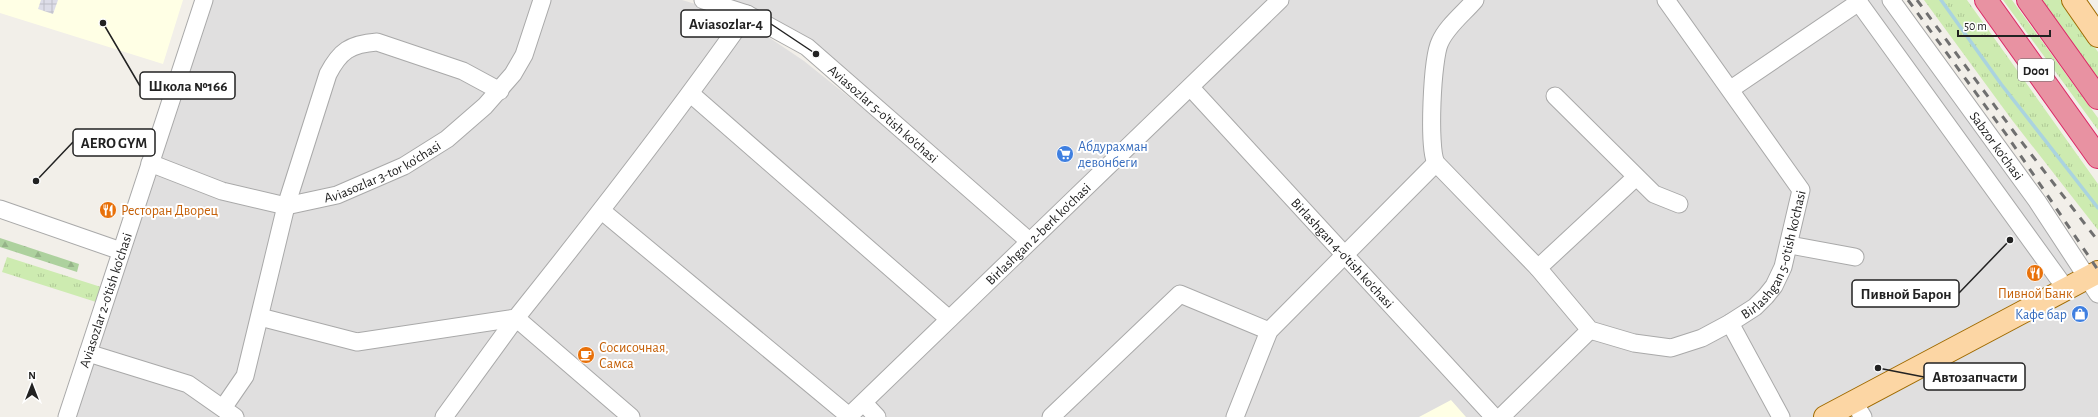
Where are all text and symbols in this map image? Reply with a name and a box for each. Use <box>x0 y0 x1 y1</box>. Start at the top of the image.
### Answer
callout: Aviasozlar-4 <box>681 10 771 37</box>
scale bar <box>1958 12 2050 38</box>
text: Aviasozlar-4 <box>689 17 763 32</box>
text: 50 m <box>1964 20 1987 32</box>
road number: D001 <box>2018 59 2054 81</box>
street label: Aviasozlar 5-o'tish ko'chasi <box>825 63 940 166</box>
callout: Школа №166 <box>140 72 235 99</box>
text: Школа №166 <box>149 79 227 94</box>
street label: Sabzor ko'chasi <box>1967 109 2025 183</box>
callout: AERO GYM <box>73 129 155 156</box>
text: AERO GYM <box>81 136 147 151</box>
street label: Aviasozlar 3-tor ko'chasi <box>323 139 444 206</box>
place label: Абдурахман девонбеги <box>1078 140 1148 170</box>
supermarket icon: Абдурахман девонбеги <box>1055 144 1075 164</box>
street label: Birlashgan 2-berk ko'chasi <box>983 181 1094 288</box>
street label: Birlashgan 5-o'tish ko'chasi <box>1739 189 1809 322</box>
street label: Birlashgan 4-o'tish ko'chasi <box>1288 196 1396 311</box>
restaurant icon: Ресторан Дворец <box>98 200 118 220</box>
place label: Ресторан Дворец <box>121 204 219 218</box>
street label: Aviasozlar 2-o'tish ko'chasi <box>78 231 135 370</box>
restaurant icon: Пивной Банк <box>2025 263 2045 283</box>
callout: Пивной Барон <box>1852 280 1959 307</box>
text: Пивной Барон <box>1861 287 1951 302</box>
place label: Пивной Банк <box>1998 287 2073 301</box>
shop icon: Кафе бар <box>2070 304 2090 324</box>
place label: Кафе бар <box>2015 308 2067 322</box>
place label: Сосисочная, Самса <box>599 341 669 371</box>
cafe icon: Сосисочная, Самса <box>576 345 596 365</box>
callout: Автозапчасти <box>1924 363 2025 390</box>
north arrow <box>12 365 52 405</box>
text: N <box>28 370 36 381</box>
text: Автозапчасти <box>1932 370 2018 385</box>

